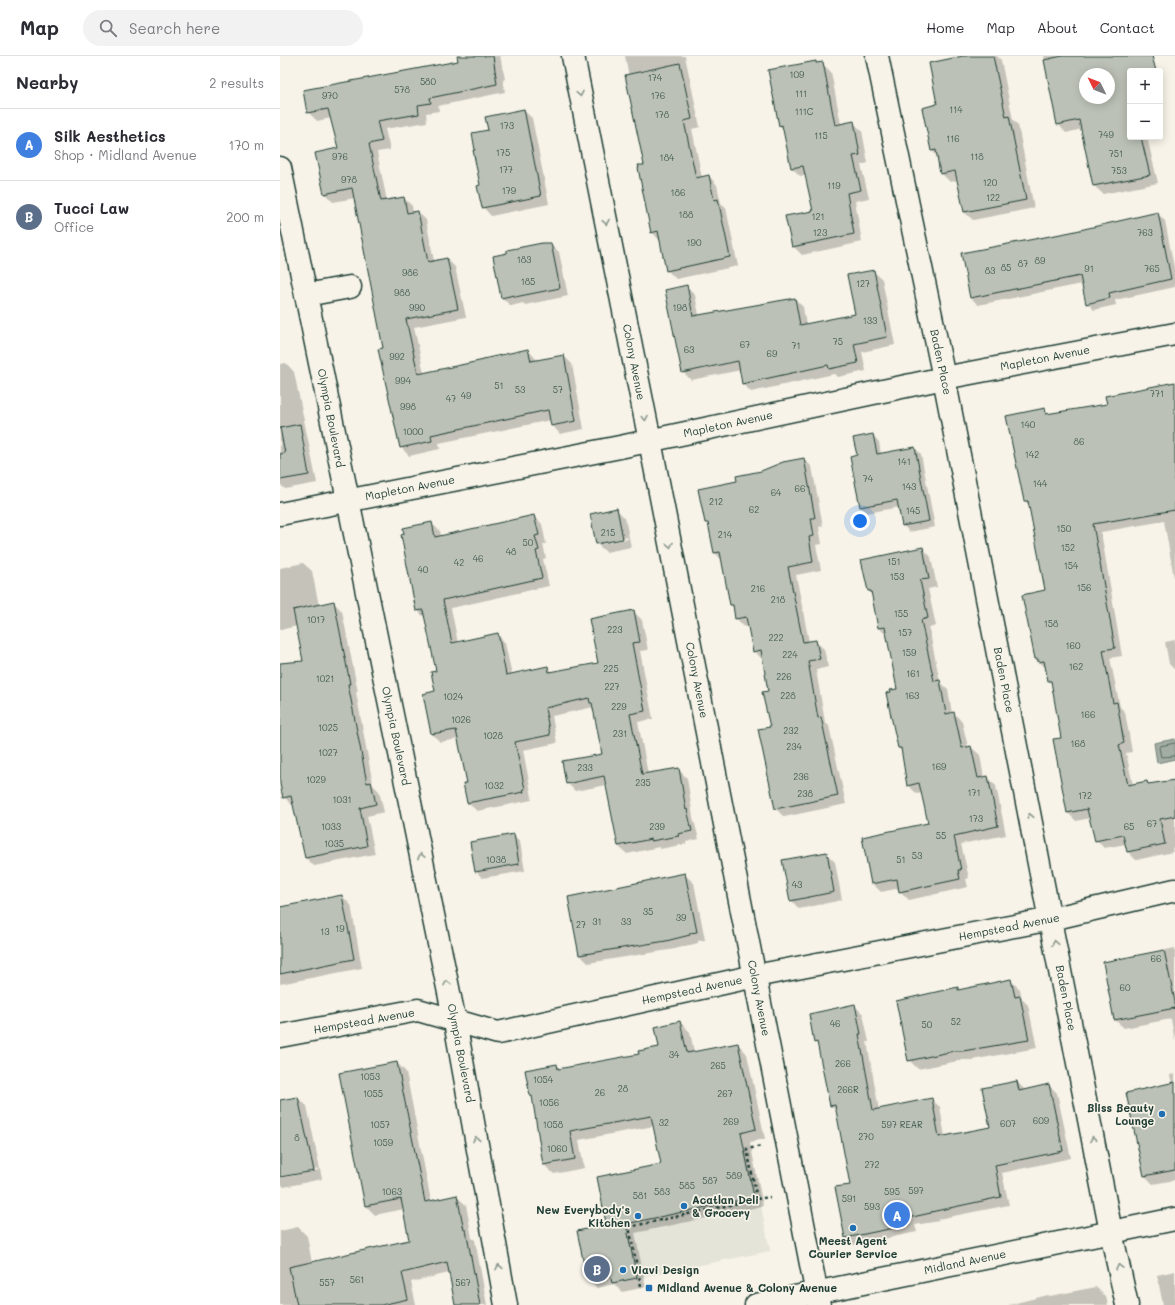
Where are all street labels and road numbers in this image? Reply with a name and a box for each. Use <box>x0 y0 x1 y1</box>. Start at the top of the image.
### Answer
street label: Colony Avenue <box>620 323 649 401</box>
street label: Baden Place <box>927 328 956 396</box>
street label: Mapleton Avenue <box>999 341 1091 374</box>
street label: Olympia Boulevard <box>315 367 348 469</box>
street label: Mapleton Avenue <box>682 407 774 440</box>
street label: Mapleton Avenue <box>364 471 456 504</box>
street label: Colony Avenue <box>683 641 712 719</box>
street label: Baden Place <box>991 646 1018 714</box>
street label: Olympia Boulevard <box>379 685 414 787</box>
street label: Hempstead Avenue <box>957 909 1061 944</box>
street label: Colony Avenue <box>745 959 774 1037</box>
street label: Baden Place <box>1053 964 1080 1032</box>
street label: Hempstead Avenue <box>640 971 744 1008</box>
street label: Olympia Boulevard <box>445 1002 478 1104</box>
street label: Hempstead Avenue <box>312 1004 416 1037</box>
street label: Midland Avenue <box>923 1245 1007 1278</box>

